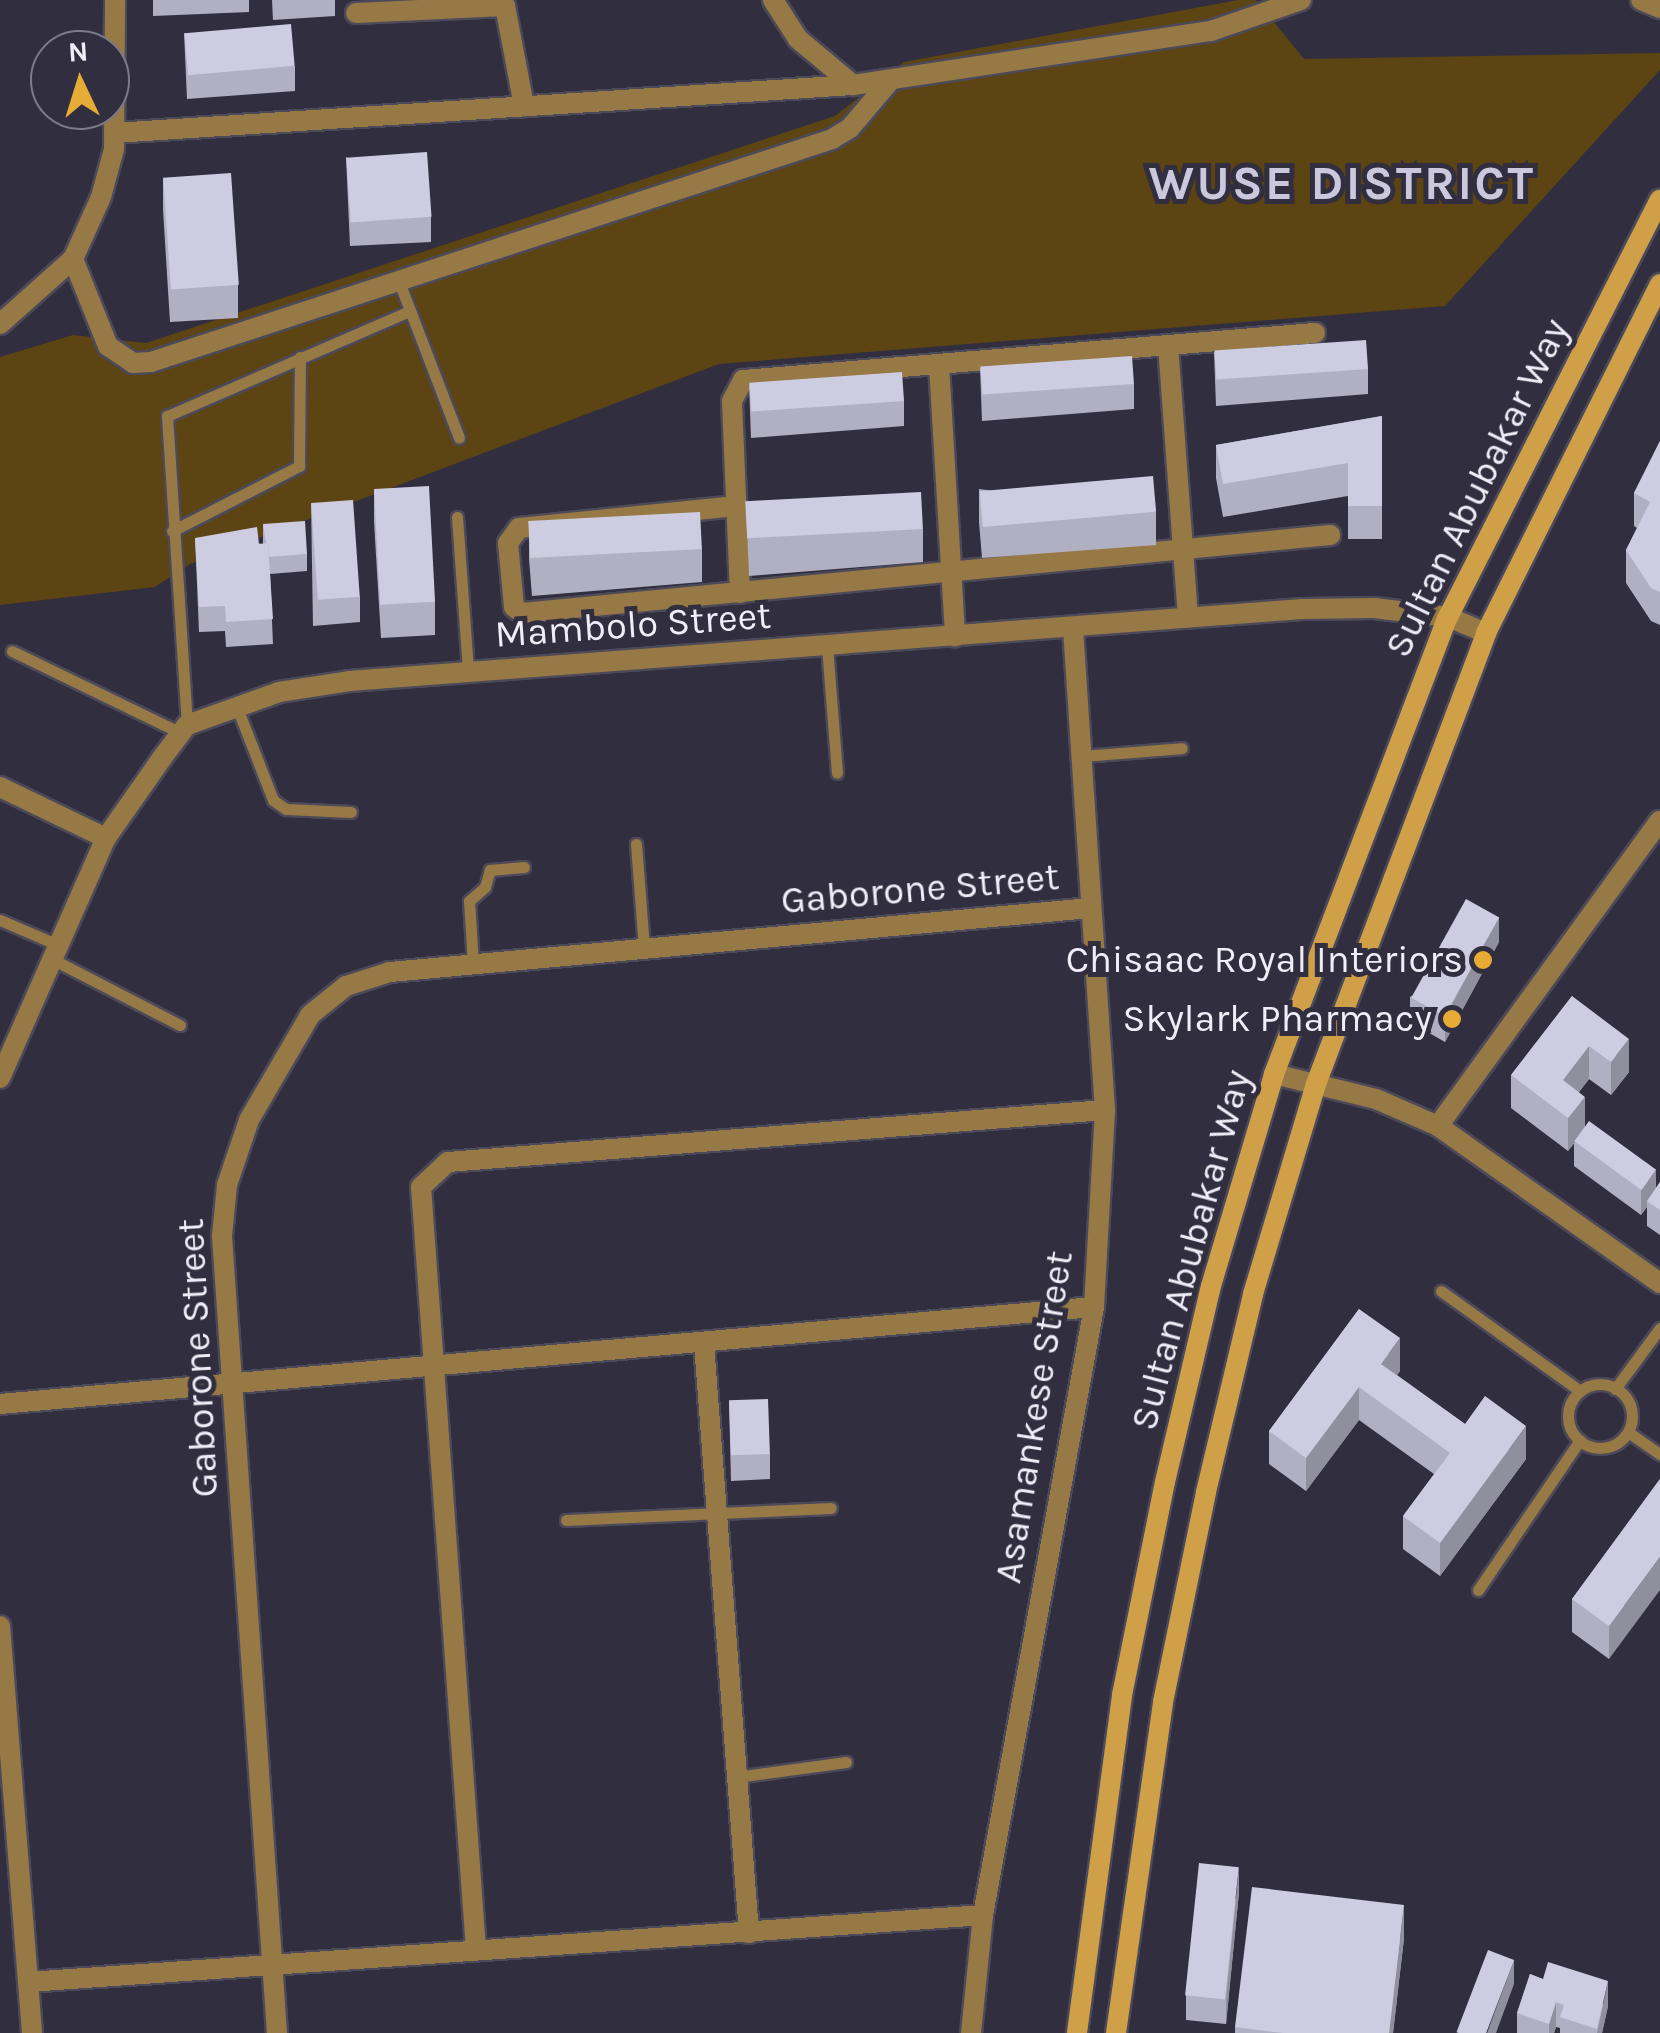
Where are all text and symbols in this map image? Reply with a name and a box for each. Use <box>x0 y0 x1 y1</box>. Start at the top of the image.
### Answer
north arrow <box>30 30 130 130</box>
text: N <box>67 34 89 69</box>
district label: WUSE DISTRICT <box>1148 155 1536 213</box>
street label: Sultan Abubakar Way <box>1375 311 1579 665</box>
street label: Mambolo Street <box>493 593 773 657</box>
street label: Gaborone Street <box>779 854 1061 924</box>
place label: Chisaac Royal Interiors <box>1066 937 1463 983</box>
marker: Chisaac Royal Interiors <box>1472 949 1494 971</box>
place label: Skylark Pharmacy <box>1122 996 1432 1042</box>
marker: Skylark Pharmacy <box>1441 1008 1463 1030</box>
street label: Sultan Abubakar Way <box>1121 1065 1261 1435</box>
street label: Gaborone Street <box>168 1218 228 1498</box>
street label: Asamankese Street <box>985 1248 1083 1586</box>

